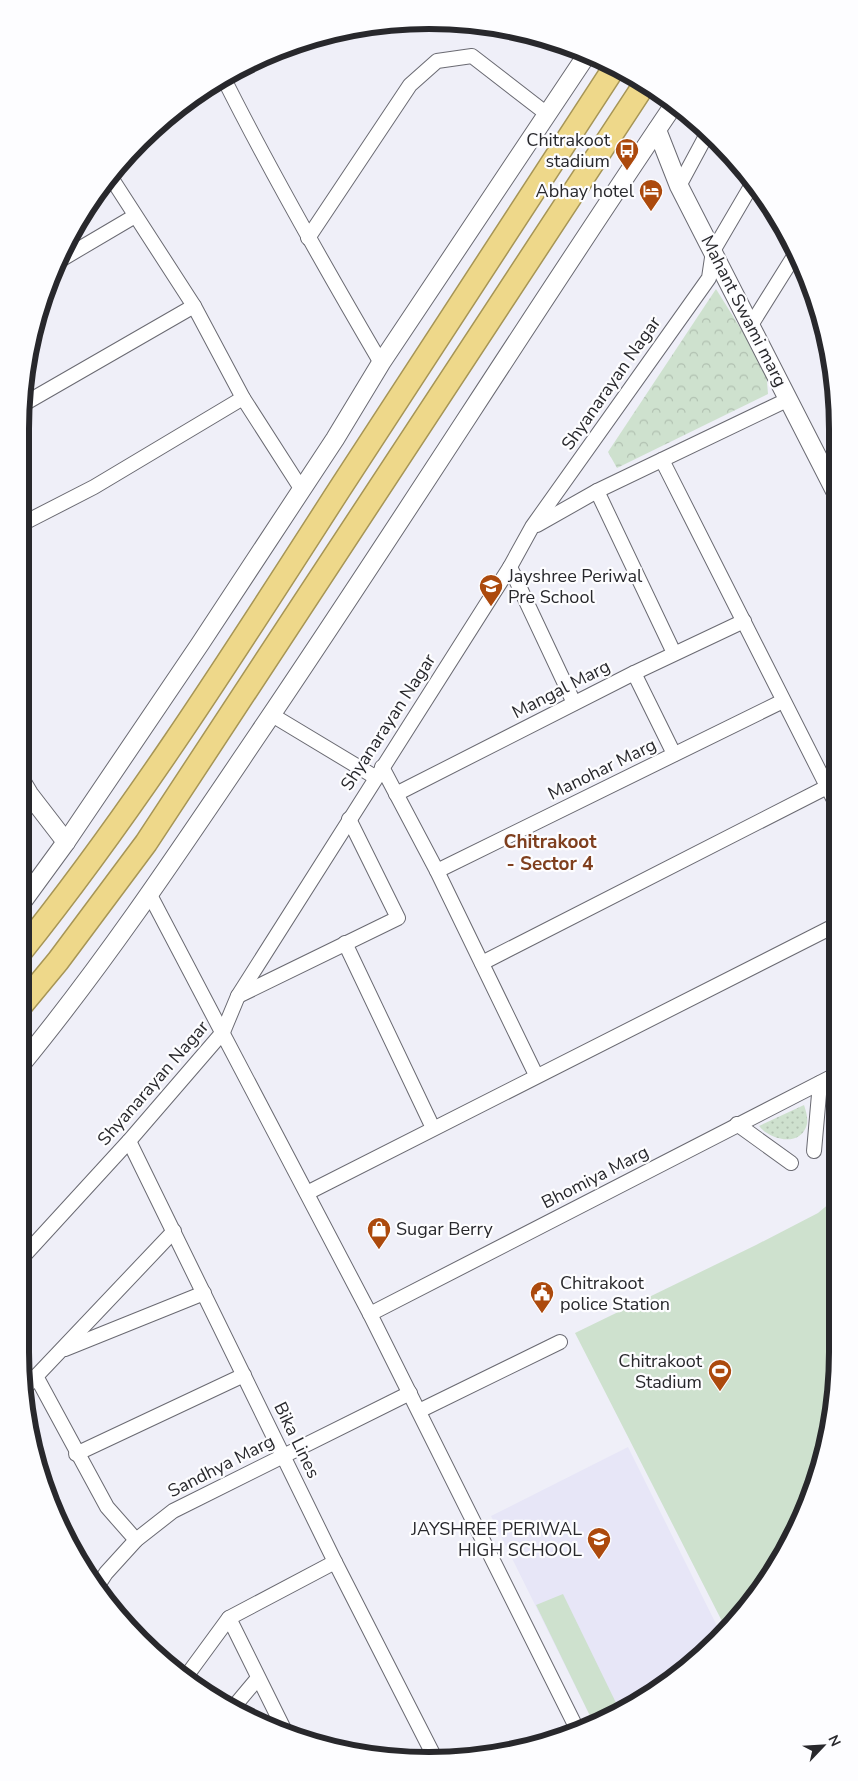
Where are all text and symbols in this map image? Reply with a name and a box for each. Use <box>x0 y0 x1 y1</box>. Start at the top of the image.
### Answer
place label: Chitrakoot stadium <box>526 128 611 173</box>
bus stop icon: Chitrakoot stadium <box>614 137 640 171</box>
hotel icon: Abhay hotel <box>638 178 664 212</box>
place label: Abhay hotel <box>536 179 635 203</box>
street label: Mahant Swami marg <box>695 231 793 391</box>
street label: Shyanarayan Nagar <box>556 311 667 455</box>
place label: Jayshree Periwal Pre School <box>507 564 643 609</box>
school or university icon: Jayshree Periwal Pre School <box>478 573 504 607</box>
street label: Shyanarayan Nagar <box>335 649 441 795</box>
street label: Mangal Marg <box>508 654 614 724</box>
street label: Manohar Marg <box>544 732 660 806</box>
district label: Chitrakoot - Sector 4 <box>504 829 597 877</box>
street label: Shyanarayan Nagar <box>92 1015 214 1151</box>
street label: Bhomiya Marg <box>537 1140 653 1214</box>
shop icon: Sugar Berry <box>366 1216 392 1250</box>
place label: Sugar Berry <box>396 1217 493 1241</box>
place label: Chitrakoot police Station <box>560 1271 670 1316</box>
public building icon: Chitrakoot police Station <box>529 1280 555 1314</box>
place label: Chitrakoot Stadium <box>618 1349 703 1394</box>
sports icon: Chitrakoot Stadium <box>707 1358 733 1392</box>
street label: Bika Lines <box>268 1398 326 1482</box>
street label: Sandhya Marg <box>164 1429 278 1503</box>
place label: JAYSHREE PERIWAL HIGH SCHOOL <box>410 1517 582 1562</box>
school or university icon: JAYSHREE PERIWAL HIGH SCHOOL <box>586 1526 612 1560</box>
north arrow <box>798 1721 848 1771</box>
text: N <box>824 1732 845 1749</box>

